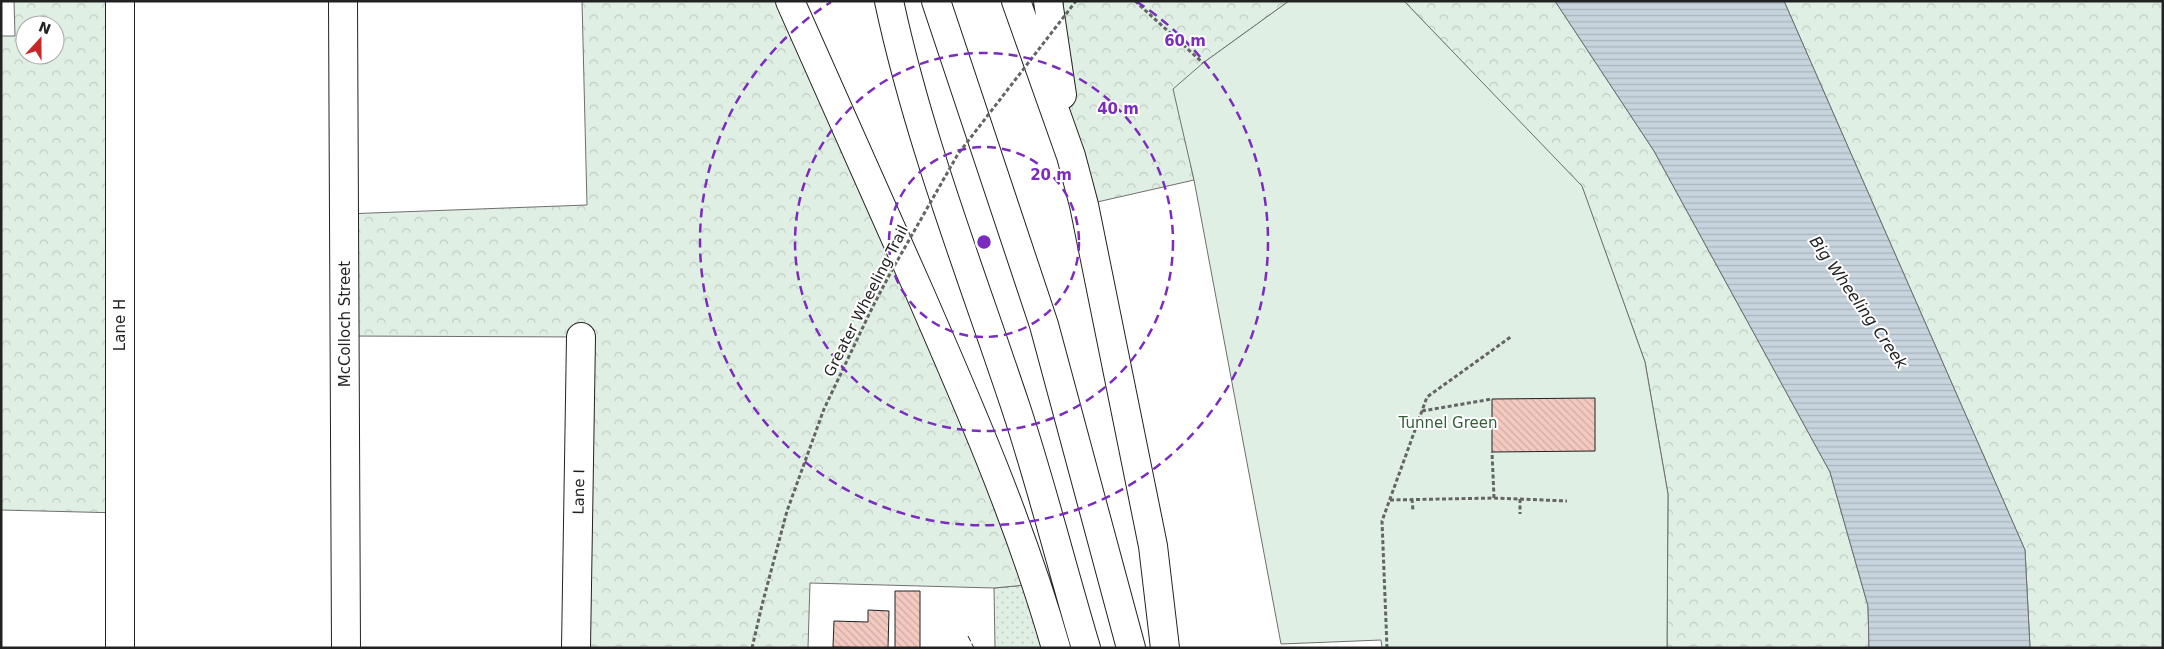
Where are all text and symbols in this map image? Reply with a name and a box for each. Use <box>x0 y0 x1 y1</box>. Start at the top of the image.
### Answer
north arrow <box>15 15 65 65</box>
text: N <box>36 18 53 37</box>
text: 60 m <box>1164 32 1206 50</box>
text: 40 m <box>1097 100 1139 118</box>
text: 20 m <box>1030 166 1072 184</box>
street label: Greater Wheeling Trail <box>820 222 912 380</box>
water label: Big Wheeling Creek <box>1806 232 1912 373</box>
centre of rings <box>975 233 993 251</box>
street label: McColloch Street <box>336 261 354 387</box>
street label: Lane H <box>111 299 129 351</box>
park label: Tunnel Green <box>1398 414 1498 432</box>
street label: Lane I <box>570 469 588 515</box>

